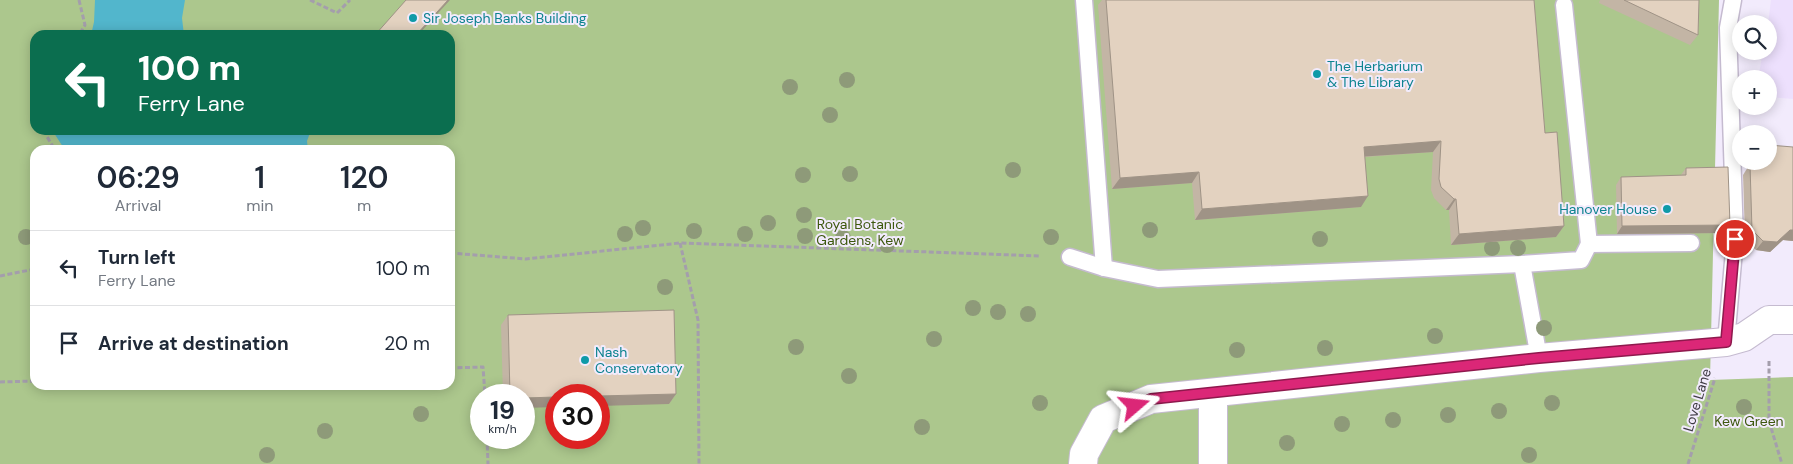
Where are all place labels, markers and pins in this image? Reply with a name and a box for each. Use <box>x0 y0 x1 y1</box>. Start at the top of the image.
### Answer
place label: Sir Joseph Banks Building <box>423 9 587 27</box>
marker: Sir Joseph Banks Building <box>407 12 419 24</box>
place label: The Herbarium & The Library <box>1327 57 1423 91</box>
marker: The Herbarium & The Library <box>1311 68 1323 80</box>
place label: Hanover House <box>1559 200 1657 218</box>
marker: Hanover House <box>1661 203 1673 215</box>
pin <box>1714 218 1756 260</box>
place label: Nash Conservatory <box>595 343 683 377</box>
marker: Nash Conservatory <box>579 354 591 366</box>

